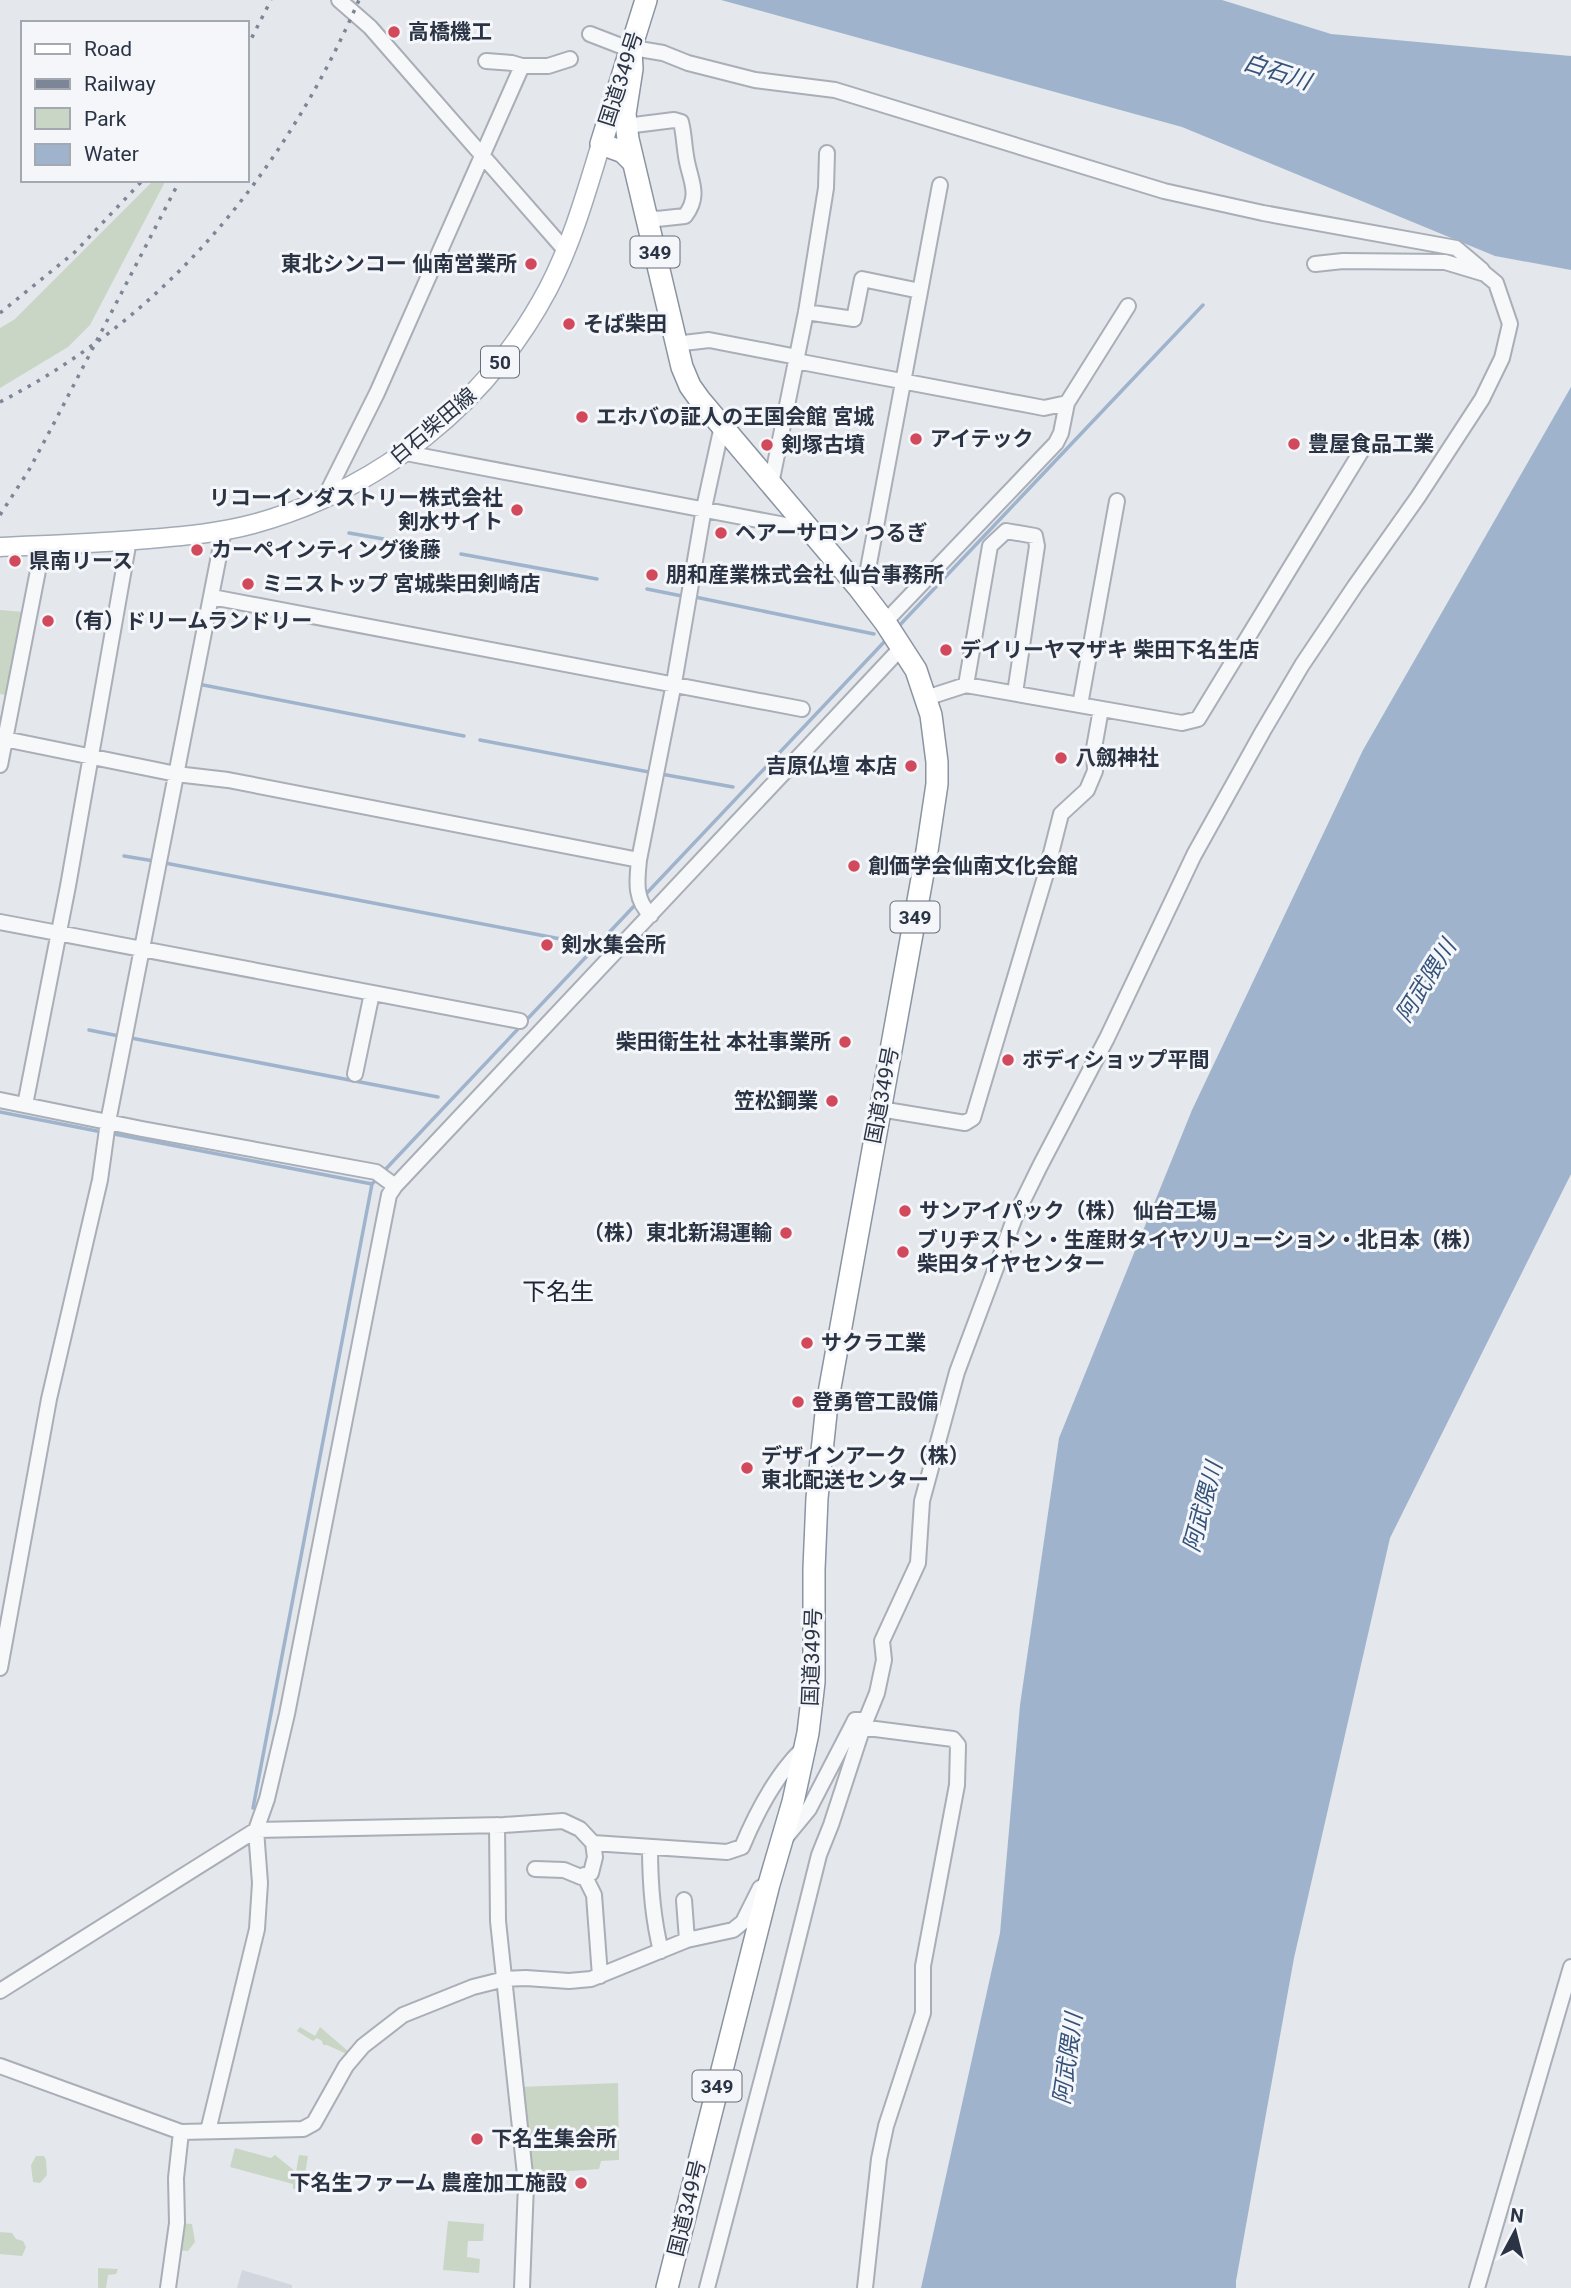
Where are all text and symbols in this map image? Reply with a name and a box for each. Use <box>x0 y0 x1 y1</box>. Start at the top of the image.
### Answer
place label: 高橋機工 <box>408 20 492 44</box>
legend <box>21 21 248 182</box>
marker: 高橋機工 <box>386 24 402 40</box>
street label: 国道349号 <box>594 28 648 130</box>
text: Road <box>84 37 132 61</box>
water label: 白石川 <box>1240 48 1317 96</box>
text: Railway <box>84 72 156 96</box>
text: Park <box>84 107 127 131</box>
text: Water <box>84 142 139 166</box>
road number: 349 <box>630 236 680 268</box>
place label: 東北シンコー 仙南営業所 <box>281 252 517 276</box>
marker: 東北シンコー 仙南営業所 <box>523 256 539 272</box>
place label: そば柴田 <box>583 312 667 336</box>
marker: そば柴田 <box>561 316 577 332</box>
road number: 50 <box>481 346 519 378</box>
street label: 白石柴田線 <box>385 383 481 469</box>
place label: エホバの証人の王国会館 宮城 <box>596 405 874 429</box>
marker: エホバの証人の王国会館 宮城 <box>574 409 590 425</box>
place label: アイテック <box>930 427 1034 451</box>
marker: アイテック <box>908 431 924 447</box>
place label: 豊屋食品工業 <box>1308 432 1434 456</box>
place label: 剣塚古墳 <box>781 433 865 457</box>
marker: 豊屋食品工業 <box>1286 436 1302 452</box>
marker: 剣塚古墳 <box>759 437 775 453</box>
place label: リコーインダストリー株式会社 剣水サイト <box>209 486 503 534</box>
marker: リコーインダストリー株式会社 剣水サイト <box>509 502 525 518</box>
place label: ヘアーサロン つるぎ <box>735 521 928 545</box>
marker: ヘアーサロン つるぎ <box>713 525 729 541</box>
place label: カーペインティング後藤 <box>211 538 441 562</box>
marker: カーペインティング後藤 <box>189 542 205 558</box>
place label: 県南リース <box>29 549 133 573</box>
marker: 県南リース <box>7 553 23 569</box>
place label: 朋和産業株式会社 仙台事務所 <box>666 563 944 587</box>
marker: 朋和産業株式会社 仙台事務所 <box>644 567 660 583</box>
place label: ミニストップ 宮城柴田剣崎店 <box>262 572 540 596</box>
marker: ミニストップ 宮城柴田剣崎店 <box>240 576 256 592</box>
place label: （有）ドリームランドリー <box>62 609 312 633</box>
marker: （有）ドリームランドリー <box>40 613 56 629</box>
place label: デイリーヤマザキ 柴田下名生店 <box>960 638 1259 662</box>
marker: デイリーヤマザキ 柴田下名生店 <box>938 642 954 658</box>
place label: 八劔神社 <box>1075 746 1159 770</box>
marker: 八劔神社 <box>1053 750 1069 766</box>
place label: 吉原仏壇 本店 <box>766 754 897 778</box>
marker: 吉原仏壇 本店 <box>903 758 919 774</box>
place label: 創価学会仙南文化会館 <box>868 854 1078 878</box>
marker: 創価学会仙南文化会館 <box>846 858 862 874</box>
road number: 349 <box>890 902 940 932</box>
water label: 阿武隈川 <box>1390 932 1463 1027</box>
place label: 剣水集会所 <box>561 933 666 957</box>
marker: 剣水集会所 <box>539 937 555 953</box>
place label: 柴田衛生社 本社事業所 <box>616 1030 831 1054</box>
marker: 柴田衛生社 本社事業所 <box>837 1034 853 1050</box>
street label: 国道349号 <box>861 1044 903 1146</box>
place label: ボディショップ平間 <box>1022 1048 1210 1072</box>
marker: ボディショップ平間 <box>1000 1052 1016 1068</box>
place label: 笠松鋼業 <box>734 1089 818 1113</box>
marker: 笠松鋼業 <box>824 1093 840 1109</box>
place label: サンアイパック（株） 仙台工場 <box>919 1199 1217 1223</box>
marker: サンアイパック（株） 仙台工場 <box>897 1203 913 1219</box>
place label: （株）東北新潟運輸 <box>583 1221 772 1245</box>
marker: （株）東北新潟運輸 <box>778 1225 794 1241</box>
place label: ブリヂストン・生産財タイヤソリューション・北日本（株） 柴田タイヤセンター <box>917 1228 1483 1276</box>
marker: ブリヂストン・生産財タイヤソリューション・北日本（株） 柴田タイヤセンター <box>895 1244 911 1260</box>
district label: 下名生 <box>522 1278 594 1306</box>
place label: サクラ工業 <box>821 1331 926 1355</box>
marker: サクラ工業 <box>799 1335 815 1351</box>
place label: 登勇管工設備 <box>812 1390 938 1414</box>
marker: 登勇管工設備 <box>790 1394 806 1410</box>
place label: デザインアーク（株） 東北配送センター <box>761 1444 970 1492</box>
water label: 阿武隈川 <box>1178 1456 1229 1555</box>
marker: デザインアーク（株） 東北配送センター <box>739 1460 755 1476</box>
street label: 国道349号 <box>798 1607 826 1707</box>
water label: 阿武隈川 <box>1048 2009 1088 2106</box>
road number: 349 <box>692 2070 742 2102</box>
place label: 下名生集会所 <box>491 2127 617 2151</box>
marker: 下名生集会所 <box>469 2131 485 2147</box>
street label: 国道349号 <box>663 2157 711 2259</box>
place label: 下名生ファーム 農産加工施設 <box>289 2171 567 2195</box>
marker: 下名生ファーム 農産加工施設 <box>573 2175 589 2191</box>
north arrow <box>1480 2197 1550 2267</box>
text: N <box>1509 2203 1525 2228</box>

